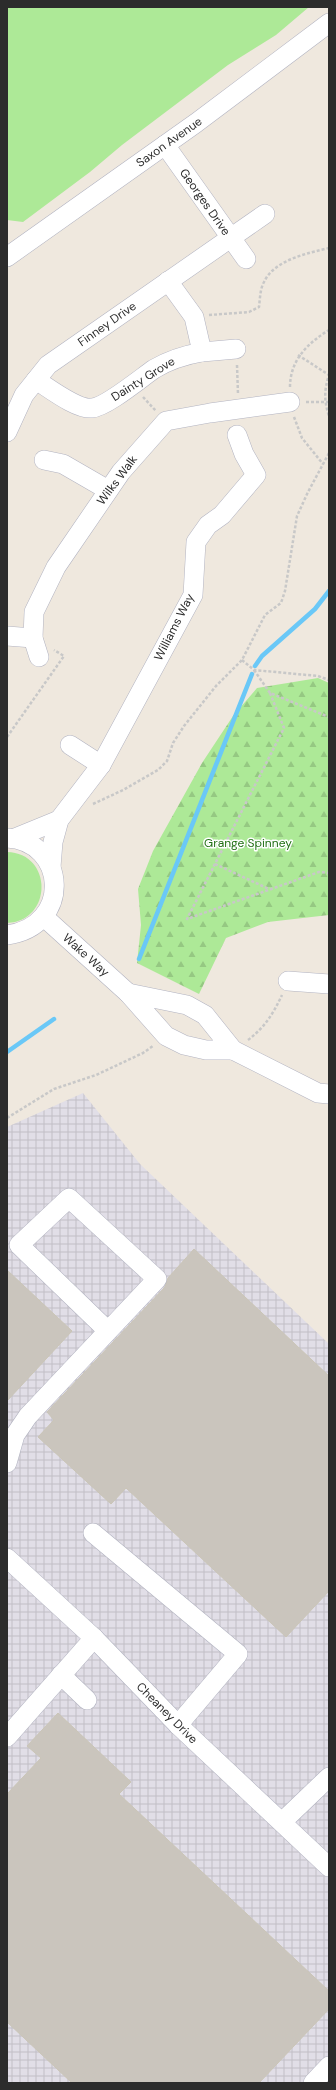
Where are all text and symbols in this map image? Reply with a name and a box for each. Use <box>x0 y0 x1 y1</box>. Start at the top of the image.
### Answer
street label: Saxon Avenue <box>133 113 205 171</box>
street label: Georges Drive <box>176 165 234 239</box>
street label: Finney Drive <box>75 298 140 350</box>
street label: Dainty Grove <box>108 353 178 405</box>
street label: Wilks Walk <box>93 452 141 508</box>
street label: Williams Way <box>150 590 198 663</box>
park label: Grange Spinney <box>204 835 292 851</box>
street label: Wake Way <box>59 930 113 980</box>
street label: Cheaney Drive <box>133 1679 201 1747</box>

